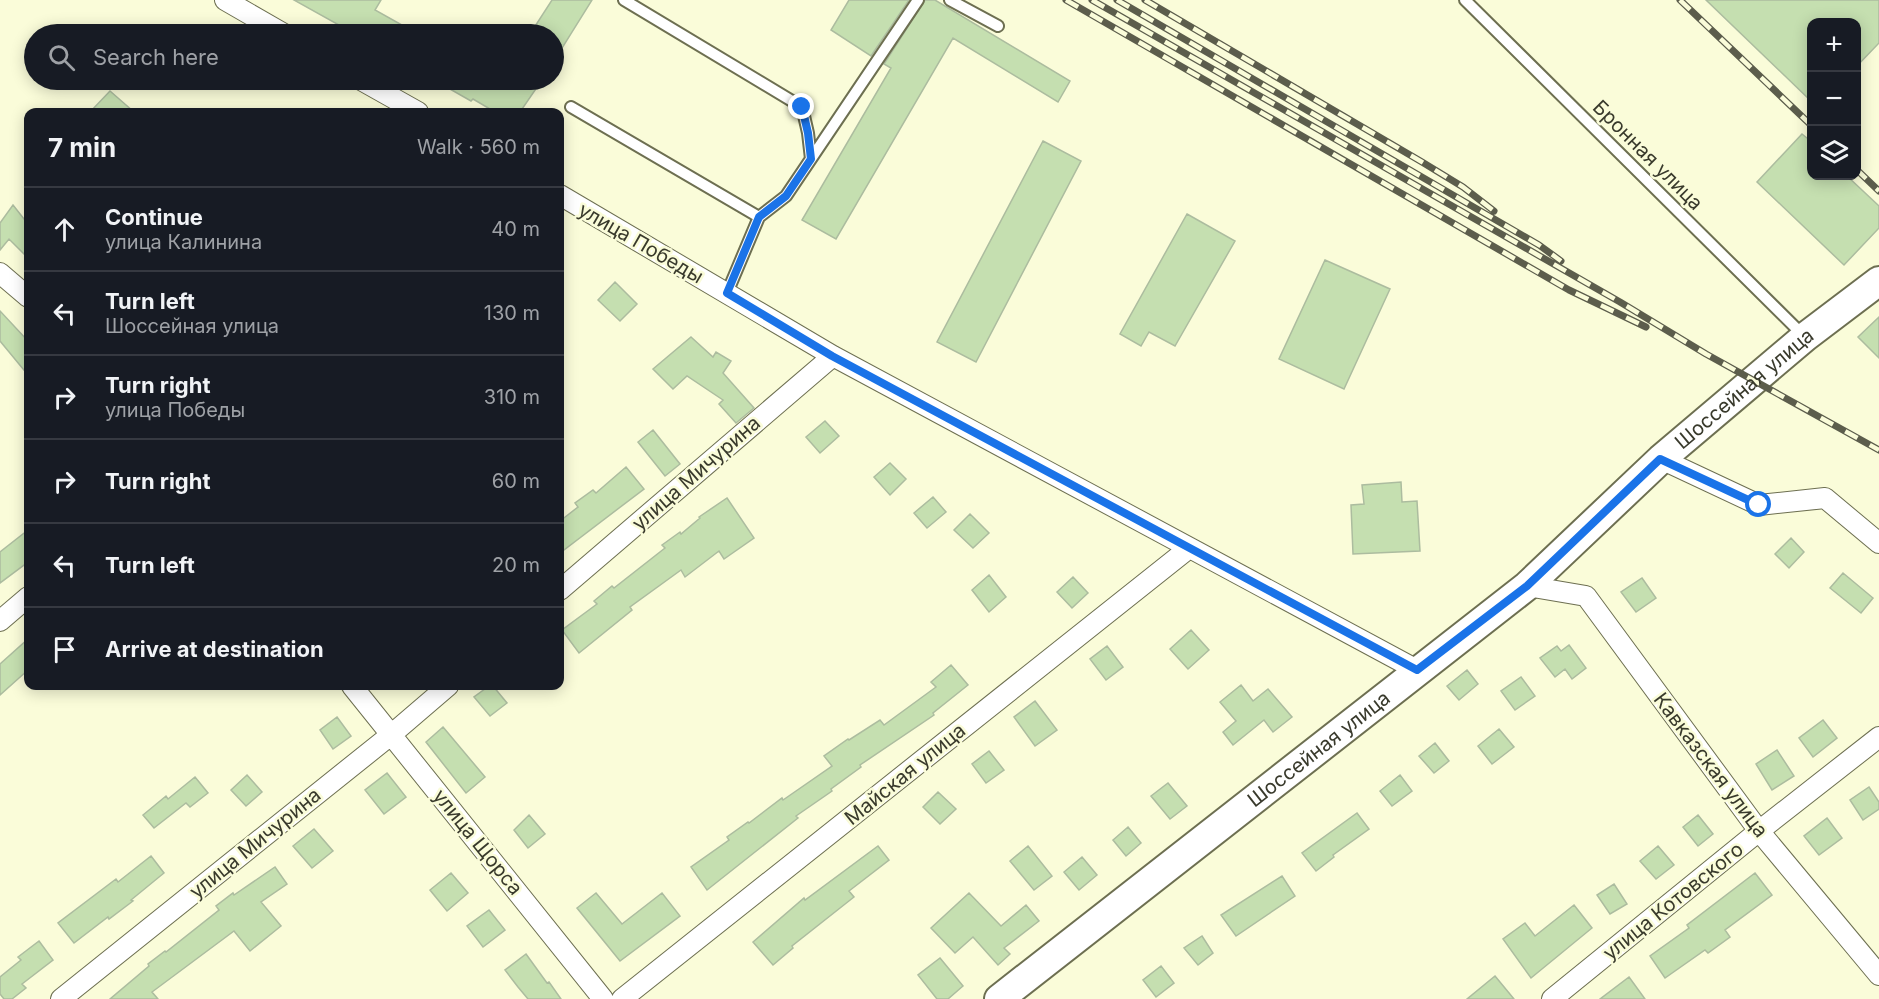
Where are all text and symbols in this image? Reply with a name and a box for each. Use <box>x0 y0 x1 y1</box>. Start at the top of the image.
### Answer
map controls <box>1807 18 1861 180</box>
button: + <box>1807 18 1861 72</box>
search box <box>24 24 564 90</box>
icon: search <box>45 41 78 74</box>
text: Search here <box>93 44 219 70</box>
button: − <box>1807 72 1861 126</box>
route end <box>788 93 814 119</box>
street label: Бронная улица <box>1588 95 1708 215</box>
button: layers <box>1807 126 1861 180</box>
text: 7 min <box>48 132 116 163</box>
text: Walk · 560 m <box>417 135 540 159</box>
street label: улица Победы <box>574 198 708 288</box>
text: Continue <box>105 204 203 230</box>
icon: ahead <box>48 213 81 246</box>
text: 40 m <box>491 217 540 241</box>
text: улица Калинина <box>105 230 262 254</box>
text: Turn left <box>105 288 195 314</box>
icon: left <box>48 297 81 330</box>
text: 130 m <box>484 301 540 325</box>
text: Шоссейная улица <box>105 314 279 338</box>
street label: Шоссейная улица <box>1670 323 1818 454</box>
text: Turn right <box>105 372 211 398</box>
icon: right <box>48 381 81 414</box>
text: 310 m <box>484 385 540 409</box>
text: улица Победы <box>105 398 245 422</box>
street label: улица Мичурина <box>627 411 765 535</box>
icon: right <box>48 465 81 498</box>
text: Turn right <box>105 468 211 494</box>
text: 60 m <box>492 469 540 493</box>
route start <box>1745 491 1771 517</box>
icon: left <box>48 549 81 582</box>
text: Turn left <box>105 552 195 578</box>
text: 20 m <box>492 553 540 577</box>
icon: arrive <box>48 633 81 666</box>
text: Arrive at destination <box>105 636 324 662</box>
street label: Шоссейная улица <box>1243 686 1395 812</box>
street label: Кавказская улица <box>1649 688 1773 842</box>
street label: Майская улица <box>840 718 970 830</box>
street label: улица Мичурина <box>185 783 325 903</box>
street label: улица Щорса <box>428 784 528 900</box>
street label: улица Котовского <box>1598 837 1748 965</box>

